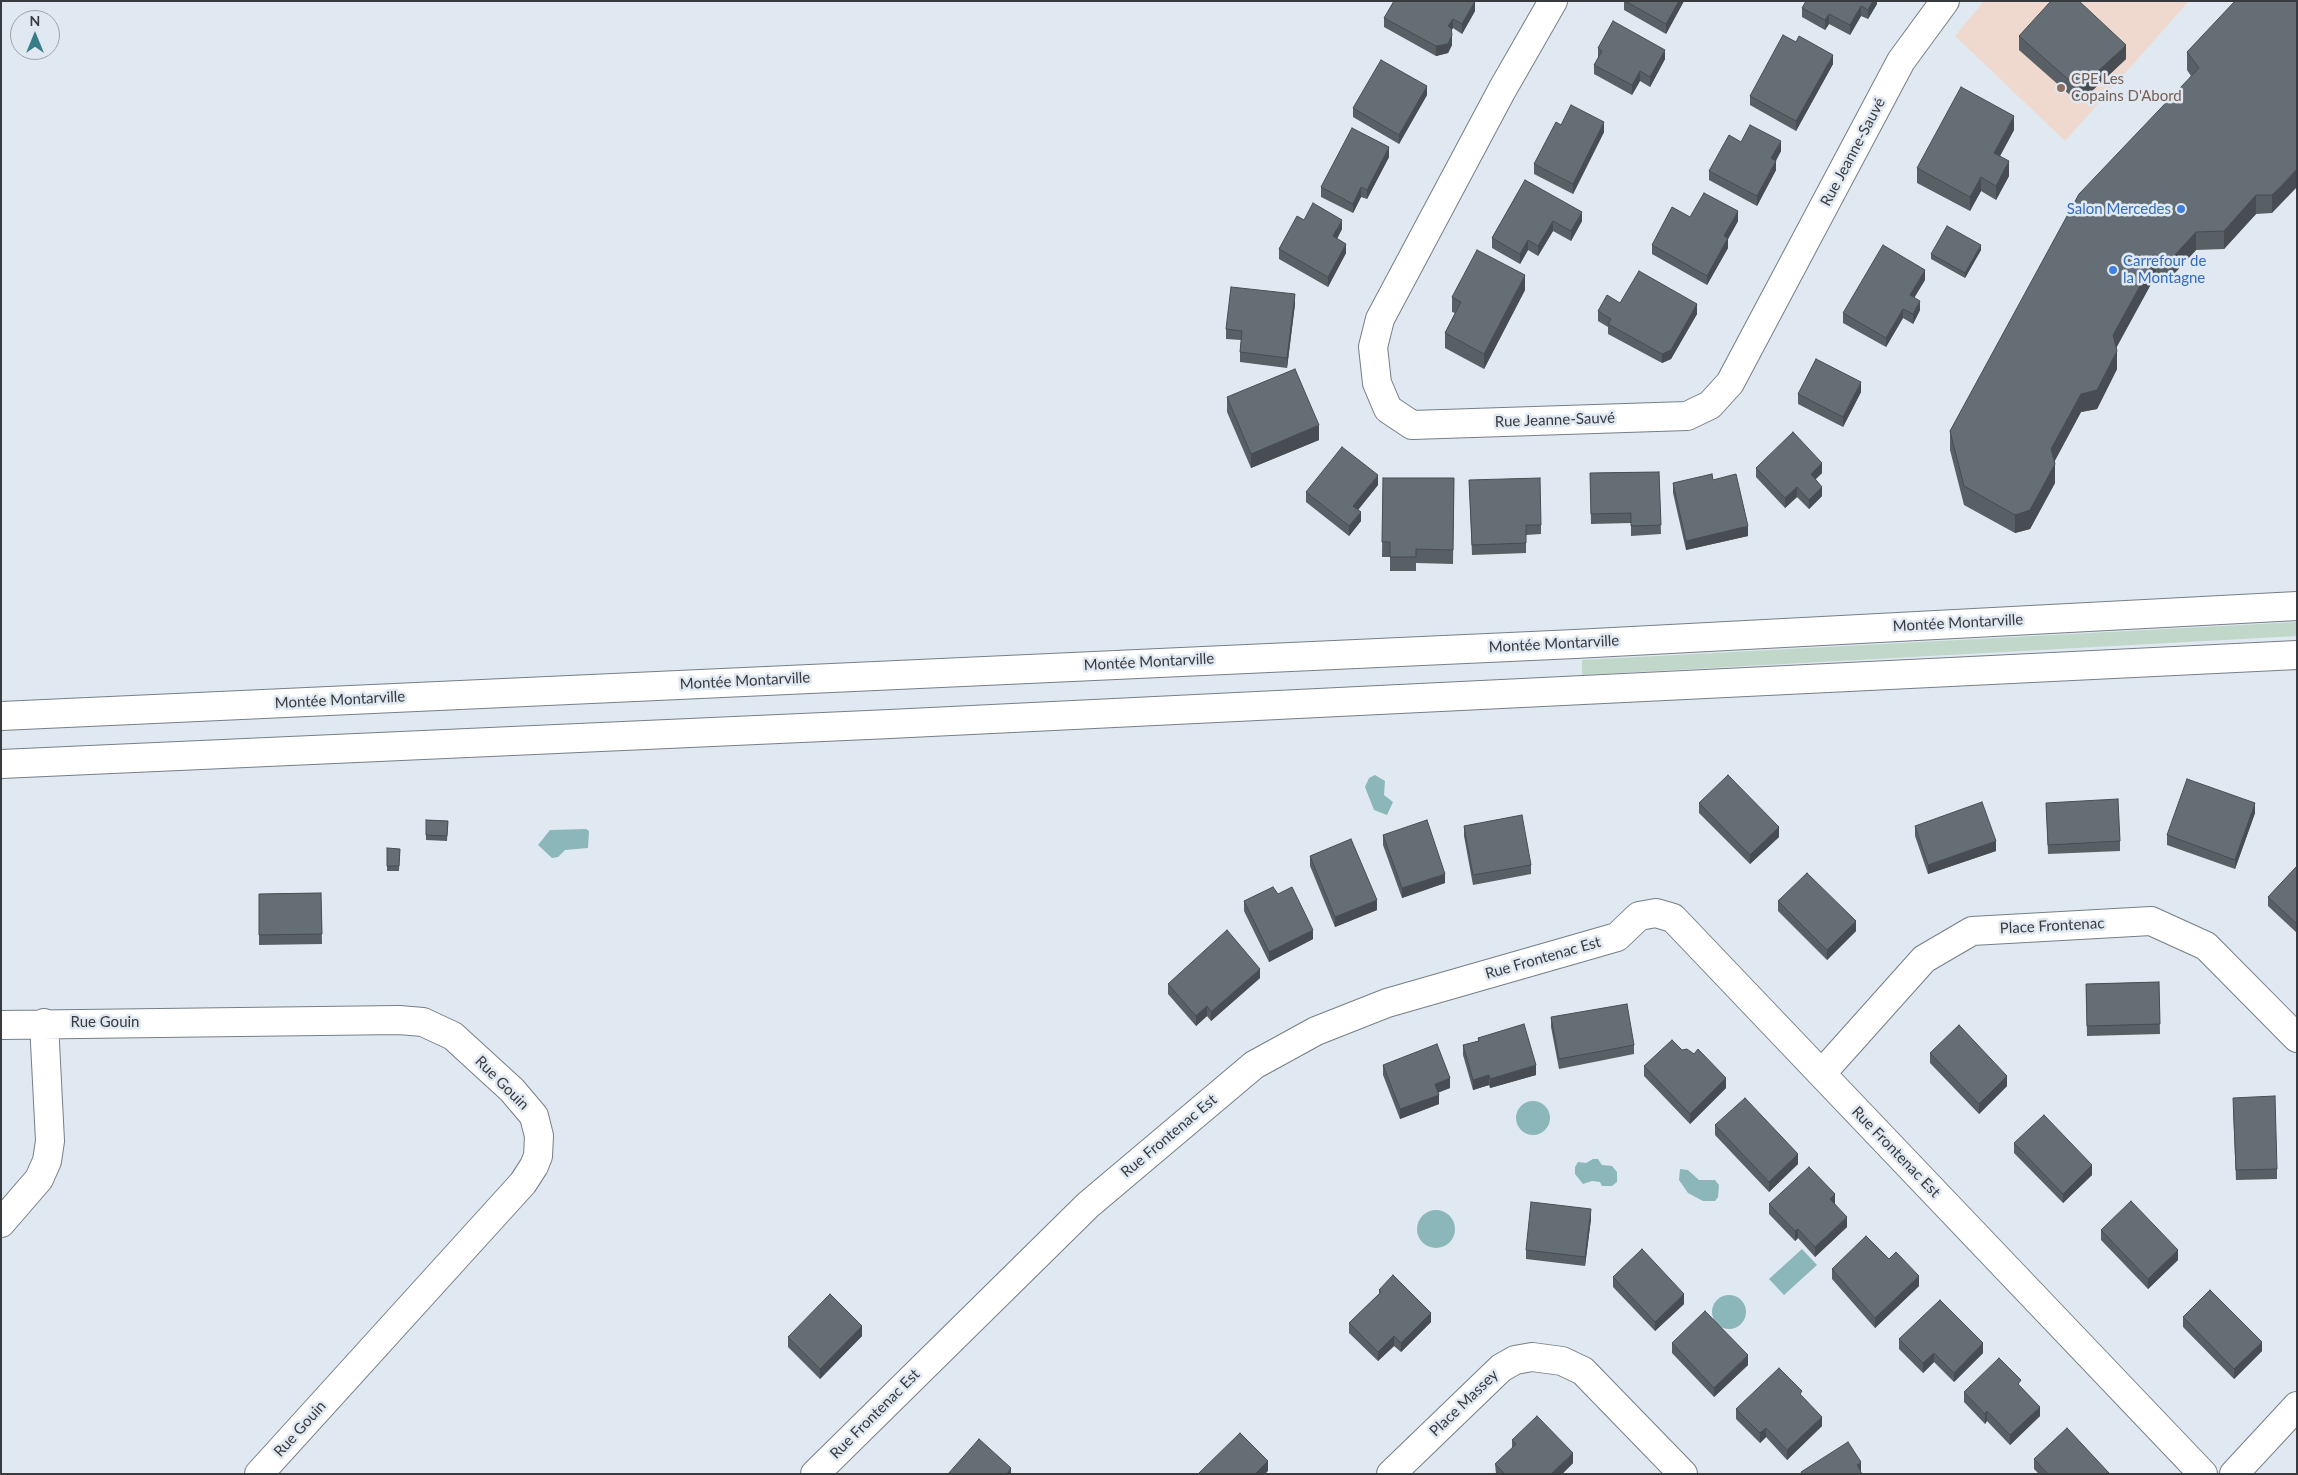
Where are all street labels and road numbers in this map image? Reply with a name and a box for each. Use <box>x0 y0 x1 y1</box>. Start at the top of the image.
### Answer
street label: Rue Jeanne-Sauvé <box>1817 95 1889 209</box>
street label: Rue Jeanne-Sauvé <box>1495 409 1615 431</box>
street label: Montée Montarville <box>1892 611 2024 635</box>
street label: Montée Montarville <box>1488 632 1620 656</box>
street label: Montée Montarville <box>1083 650 1215 674</box>
street label: Montée Montarville <box>679 669 811 693</box>
street label: Montée Montarville <box>274 688 406 712</box>
street label: Place Frontenac <box>1999 914 2105 938</box>
street label: Rue Frontenac Est <box>1483 933 1603 983</box>
street label: Rue Gouin <box>71 1013 139 1031</box>
street label: Rue Gouin <box>471 1052 533 1114</box>
street label: Rue Frontenac Est <box>1117 1091 1221 1181</box>
street label: Rue Frontenac Est <box>1848 1103 1944 1201</box>
street label: Rue Frontenac Est <box>826 1365 924 1463</box>
street label: Place Massey <box>1426 1366 1502 1440</box>
street label: Rue Gouin <box>270 1397 330 1461</box>

